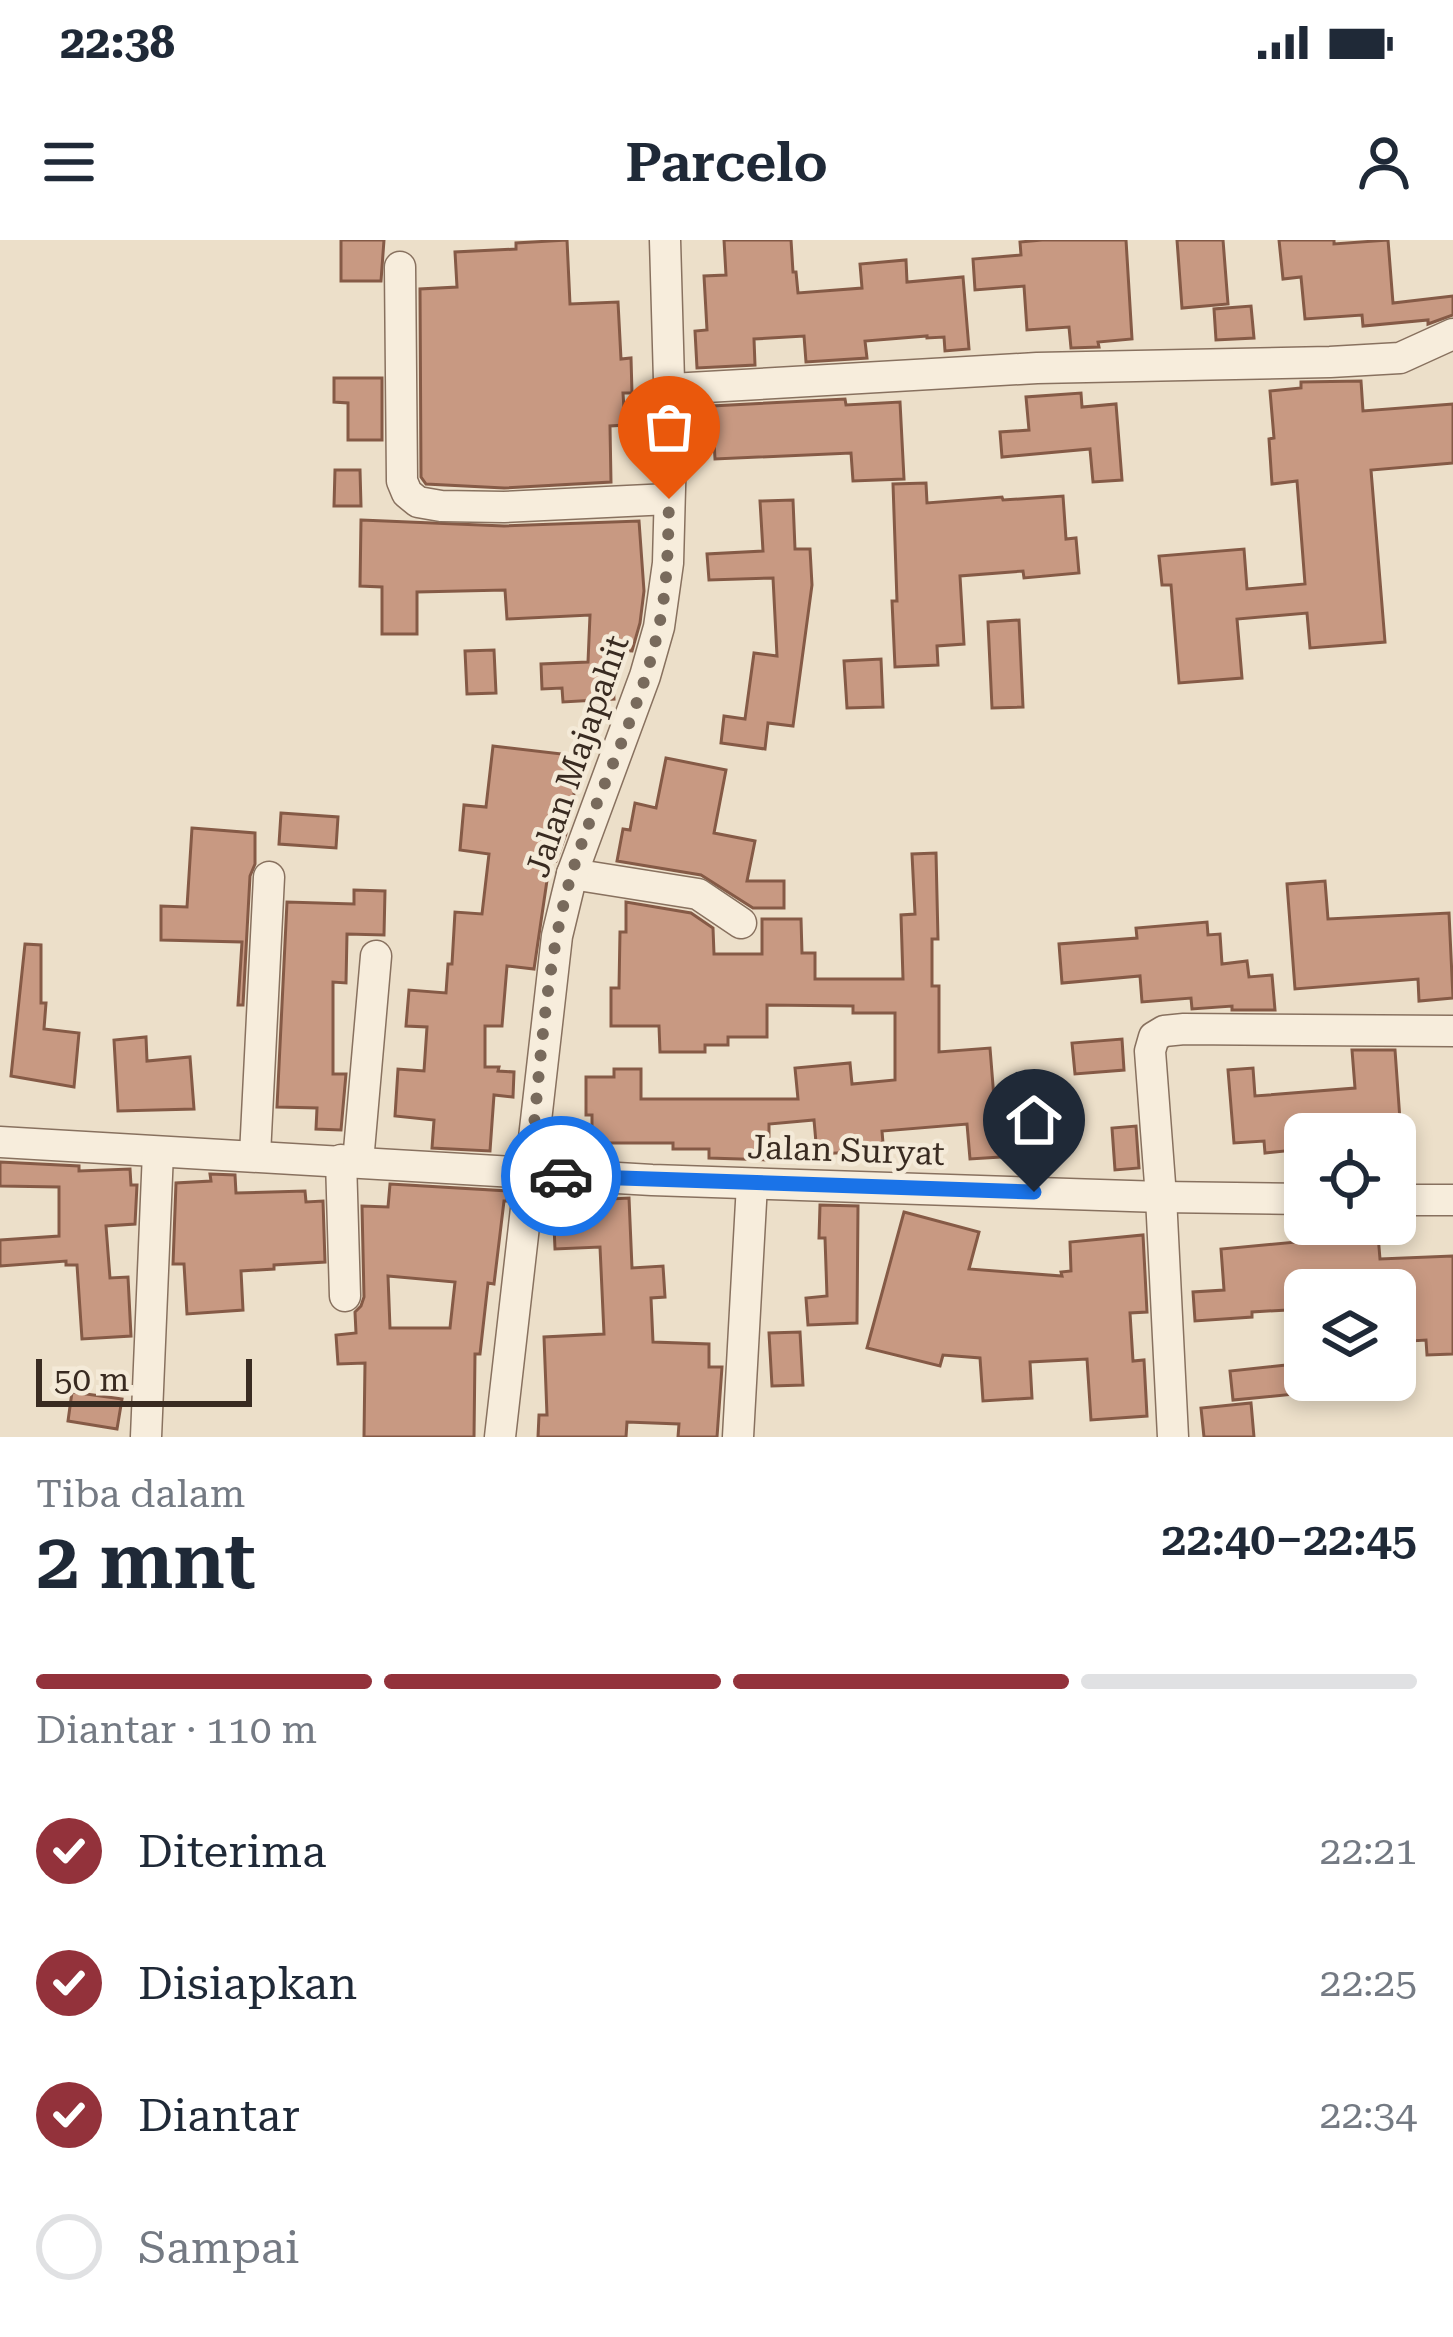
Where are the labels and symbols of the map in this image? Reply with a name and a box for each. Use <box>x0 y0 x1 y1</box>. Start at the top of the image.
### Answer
pin <box>618 376 720 499</box>
street label: Jalan Majapahit <box>517 630 637 882</box>
pin <box>983 1069 1085 1192</box>
courier <box>501 1116 621 1236</box>
street label: Jalan Suryat <box>747 1127 945 1173</box>
scale bar <box>36 1353 252 1406</box>

